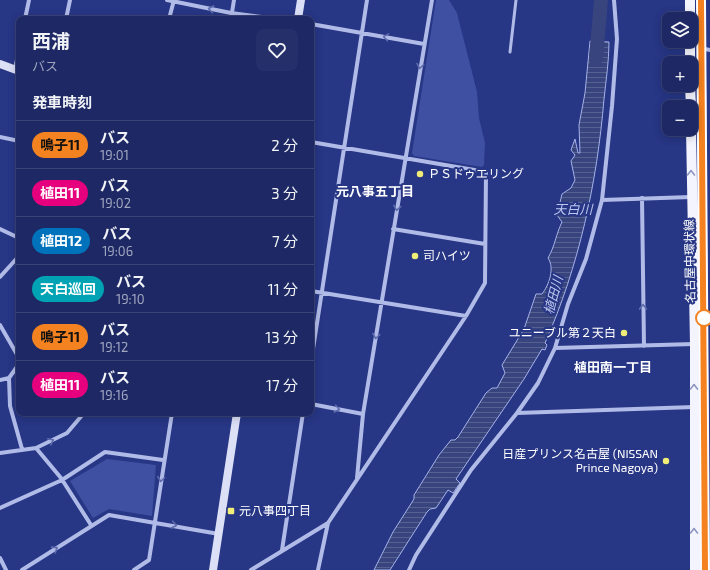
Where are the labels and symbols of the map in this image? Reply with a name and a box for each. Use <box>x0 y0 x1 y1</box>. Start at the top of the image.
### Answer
one-way arrow <box>207 5 214 14</box>
one-way arrow <box>382 33 389 42</box>
one-way arrow <box>417 63 425 69</box>
place label: ＰＳドゥエリング <box>428 166 524 180</box>
marker: ＰＳドゥエリング <box>415 169 425 179</box>
one-way arrow <box>687 170 695 176</box>
district label: 元八事五丁目 <box>336 183 414 199</box>
water label: 天白川 <box>553 201 594 217</box>
one-way arrow <box>393 205 402 211</box>
street label: 名古屋中環状線 <box>681 219 697 303</box>
place label: 司ハイツ <box>423 248 471 262</box>
marker: 司ハイツ <box>410 251 420 261</box>
water label: 植田川 <box>540 272 566 316</box>
one-way arrow <box>639 304 647 310</box>
unlabelled marker <box>695 309 710 327</box>
place label: ユニーブル第２天白 <box>509 325 616 339</box>
marker: ユニーブル第２天白 <box>619 328 629 338</box>
one-way arrow <box>372 333 381 339</box>
district label: 植田南一丁目 <box>574 359 652 375</box>
one-way arrow <box>690 384 698 390</box>
one-way arrow <box>334 405 340 413</box>
one-way arrow <box>47 438 54 445</box>
place label: 日産プリンス名古屋 (NISSAN Prince Nagoya) <box>502 446 658 474</box>
marker: 日産プリンス名古屋 (NISSAN Prince Nagoya) <box>661 456 671 466</box>
one-way arrow <box>157 476 166 482</box>
place label: 元八事四丁目 <box>239 503 311 517</box>
marker: 元八事四丁目 <box>226 506 236 516</box>
one-way arrow <box>171 521 177 529</box>
one-way arrow <box>690 528 698 534</box>
one-way arrow <box>51 546 58 554</box>

